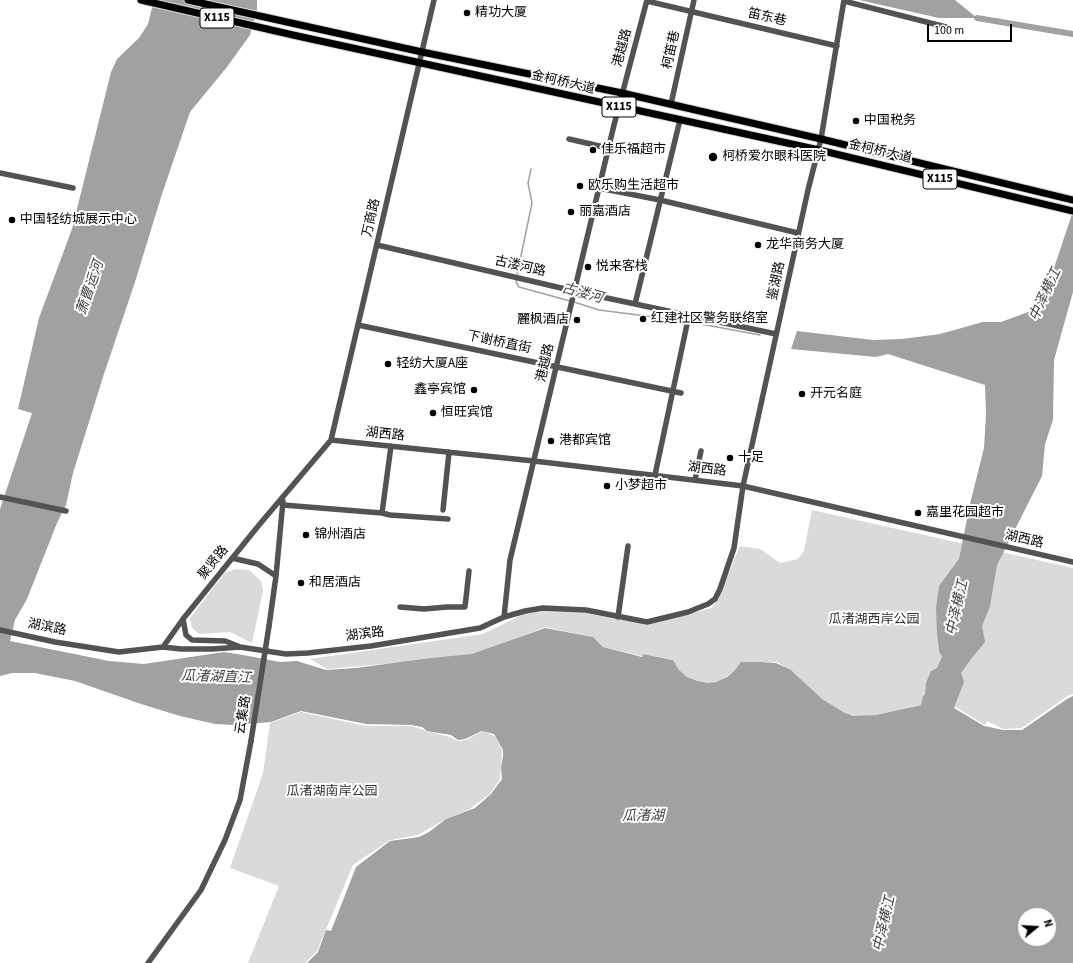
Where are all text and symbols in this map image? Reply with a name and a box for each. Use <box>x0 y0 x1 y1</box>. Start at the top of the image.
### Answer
place label: 精功大厦 <box>475 5 527 21</box>
street label: 笛东巷 <box>746 6 788 30</box>
road number: X115 <box>200 8 234 28</box>
marker: 精功大厦 <box>462 8 472 18</box>
scale bar <box>929 16 1014 42</box>
text: 100 m <box>934 22 964 39</box>
street label: 港越路 <box>610 27 636 69</box>
street label: 柯笛巷 <box>660 29 684 71</box>
street label: 金柯桥大道 <box>530 68 596 98</box>
road number: X115 <box>602 97 636 117</box>
place label: 中国税务 <box>864 113 916 129</box>
marker: 中国税务 <box>851 116 861 126</box>
street label: 金柯桥大道 <box>847 137 913 167</box>
place label: 佳乐福超市 <box>601 142 666 158</box>
marker: 佳乐福超市 <box>588 145 598 155</box>
place label: 柯桥爱尔眼科医院 <box>722 149 826 165</box>
marker: 柯桥爱尔眼科医院 <box>707 151 719 163</box>
road number: X115 <box>923 169 957 189</box>
place label: 欧乐购生活超市 <box>588 178 679 194</box>
marker: 欧乐购生活超市 <box>575 181 585 191</box>
street label: 万商路 <box>360 197 384 239</box>
place label: 丽嘉酒店 <box>579 204 631 220</box>
marker: 丽嘉酒店 <box>566 207 576 217</box>
place label: 中国轻纺城展示中心 <box>20 212 137 228</box>
marker: 中国轻纺城展示中心 <box>7 215 17 225</box>
place label: 龙华商务大厦 <box>766 237 844 253</box>
marker: 龙华商务大厦 <box>753 240 763 250</box>
street label: 古溇河路 <box>493 254 547 280</box>
water label: 萧曹运河 <box>74 259 108 317</box>
place label: 悦来客栈 <box>596 259 648 275</box>
street label: 鉴湖路 <box>765 260 789 302</box>
marker: 悦来客栈 <box>583 262 593 272</box>
water label: 中泽横江 <box>1027 266 1065 324</box>
water label: 古溇河 <box>560 280 604 308</box>
place label: 红建社区警务联络室 <box>651 311 768 327</box>
place label: 麗枫酒店 <box>517 312 569 328</box>
marker: 红建社区警务联络室 <box>638 314 648 324</box>
marker: 麗枫酒店 <box>572 315 582 325</box>
street label: 下谢桥直街 <box>466 329 532 357</box>
street label: 港越路 <box>534 342 558 384</box>
place label: 轻纺大厦A座 <box>396 356 468 372</box>
marker: 轻纺大厦A座 <box>383 359 393 369</box>
place label: 鑫亭宾馆 <box>414 382 466 398</box>
marker: 鑫亭宾馆 <box>469 385 479 395</box>
place label: 开元名庭 <box>810 386 862 402</box>
marker: 开元名庭 <box>797 389 807 399</box>
place label: 恒旺宾馆 <box>441 405 493 421</box>
marker: 恒旺宾馆 <box>428 408 438 418</box>
street label: 湖西路 <box>365 425 405 445</box>
place label: 港都宾馆 <box>559 433 611 449</box>
marker: 港都宾馆 <box>546 436 556 446</box>
place label: 十足 <box>738 450 764 466</box>
marker: 十足 <box>725 453 735 463</box>
street label: 湖西路 <box>687 460 727 480</box>
place label: 小梦超市 <box>615 478 667 494</box>
marker: 小梦超市 <box>602 481 612 491</box>
place label: 嘉里花园超市 <box>926 505 1004 521</box>
marker: 嘉里花园超市 <box>913 508 923 518</box>
place label: 锦州酒店 <box>314 527 366 543</box>
street label: 湖西路 <box>1003 528 1045 552</box>
marker: 锦州酒店 <box>301 530 311 540</box>
street label: 聚贤路 <box>196 543 232 583</box>
place label: 和居酒店 <box>309 575 361 591</box>
marker: 和居酒店 <box>296 578 306 588</box>
water label: 中泽横江 <box>944 579 972 637</box>
park label: 瓜渚湖西岸公园 <box>829 612 919 628</box>
street label: 湖滨路 <box>26 617 68 639</box>
street label: 湖滨路 <box>345 625 385 645</box>
water label: 瓜渚湖直江 <box>181 668 251 688</box>
street label: 云集路 <box>233 695 255 735</box>
park label: 瓜渚湖南岸公园 <box>287 784 377 800</box>
water label: 瓜渚湖 <box>622 809 664 825</box>
water label: 中泽横江 <box>871 895 899 953</box>
north arrow <box>1017 907 1057 947</box>
text: N <box>1040 918 1056 929</box>

